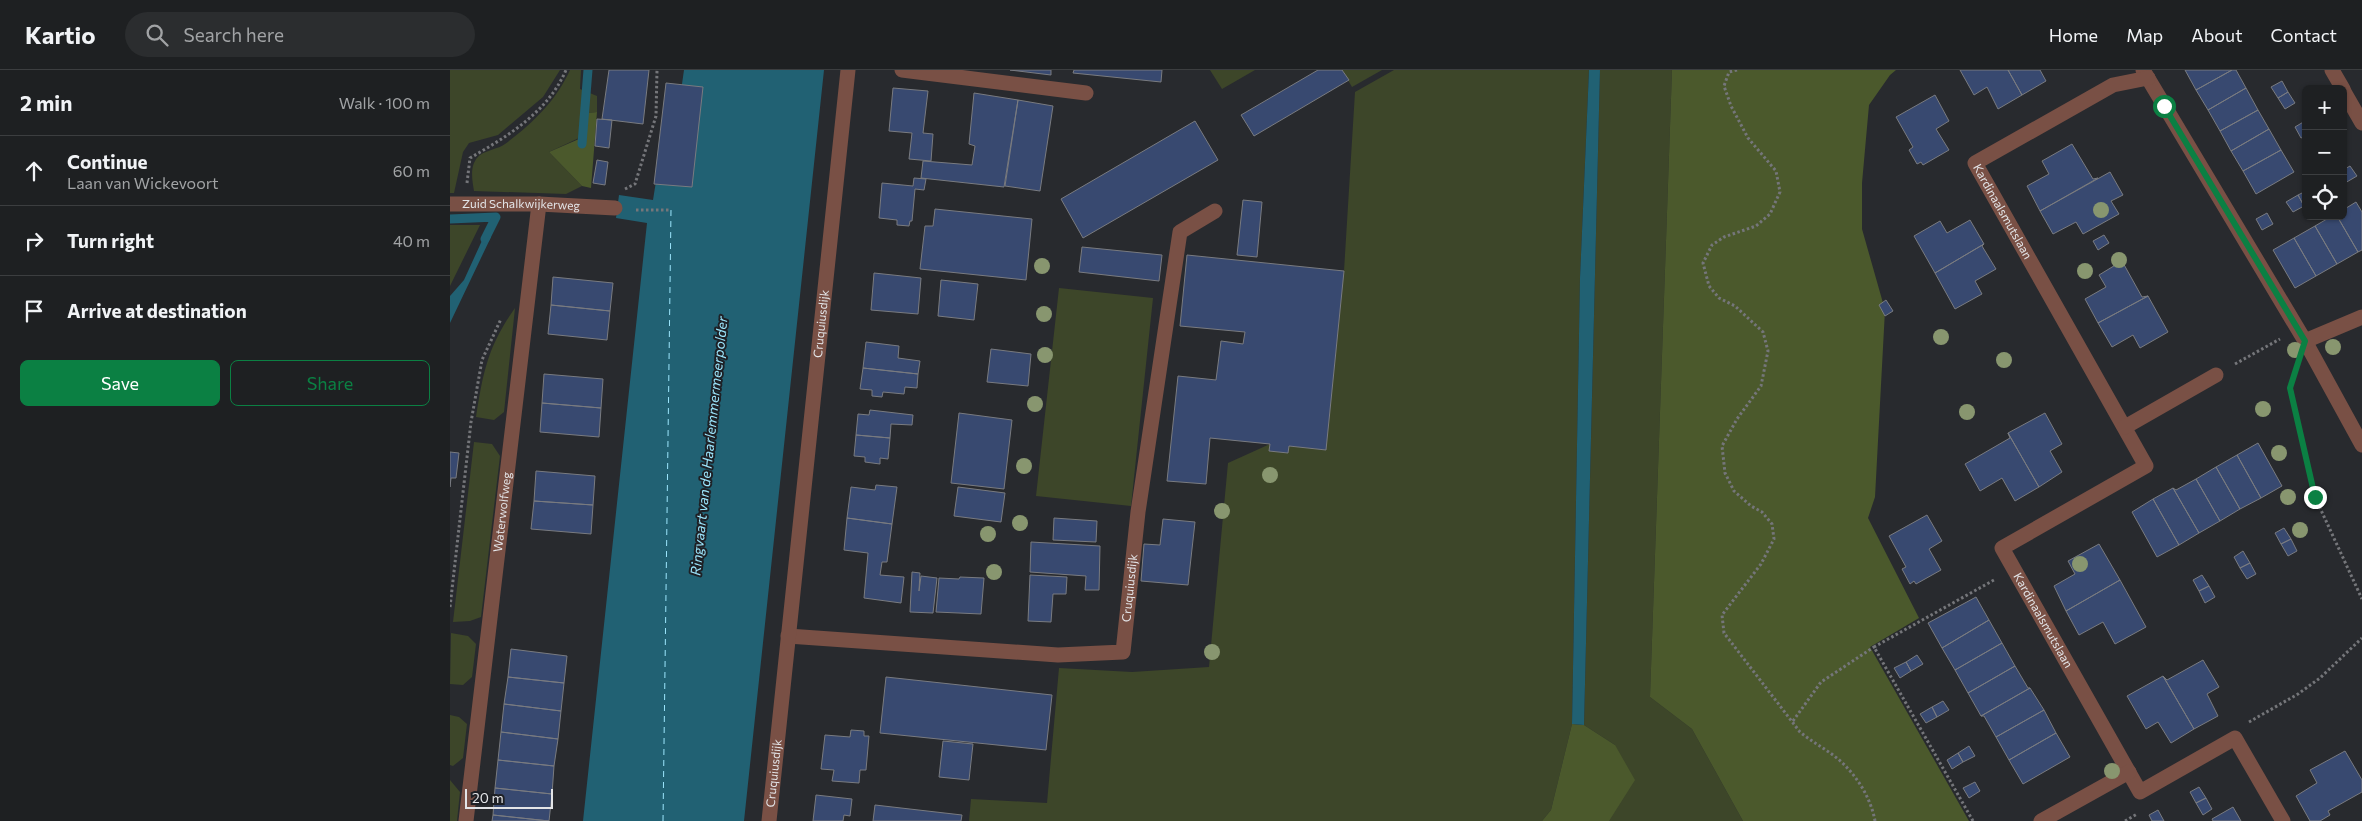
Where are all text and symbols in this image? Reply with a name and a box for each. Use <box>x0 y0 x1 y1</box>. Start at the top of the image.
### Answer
search box <box>125 12 475 57</box>
text: Kartio <box>25 20 95 49</box>
icon: search <box>143 21 171 49</box>
text: Search here <box>183 23 284 46</box>
text: Home <box>2049 24 2098 46</box>
text: Map <box>2126 24 2163 46</box>
text: About <box>2191 24 2243 46</box>
text: Contact <box>2271 24 2337 46</box>
map controls <box>2302 85 2347 220</box>
button: + <box>2302 85 2347 130</box>
text: 2 min <box>20 90 72 115</box>
text: Walk · 100 m <box>339 93 430 112</box>
route start <box>2153 95 2176 118</box>
button: − <box>2302 130 2347 175</box>
text: Continue <box>67 150 147 173</box>
icon: ahead <box>20 157 48 185</box>
text: 60 m <box>393 161 430 180</box>
street label: Kardinaalsmutslaan <box>1971 161 2036 261</box>
text: Laan van Wickevoort <box>67 173 219 192</box>
button: locate <box>2302 175 2347 220</box>
street label: Zuid Schalkwijkerweg <box>462 196 581 212</box>
icon: right <box>20 227 48 255</box>
text: Turn right <box>67 229 154 252</box>
text: 40 m <box>393 231 430 250</box>
street label: Cruquiusdijk <box>810 288 831 358</box>
icon: arrive <box>20 297 48 325</box>
text: Arrive at destination <box>67 299 247 322</box>
water label: Ringvaart van de Haarlemmermeerpolder <box>686 315 731 576</box>
button: Save <box>20 360 220 406</box>
button: Share <box>230 360 430 406</box>
street label: Waterwolfweg <box>490 471 513 553</box>
route end <box>2304 486 2327 509</box>
street label: Cruquiusdijk <box>1118 553 1140 623</box>
street label: Kardinaalsmutslaan <box>2011 570 2076 670</box>
street label: Cruquiusdijk <box>762 738 784 808</box>
scale bar <box>465 786 552 809</box>
text: 20 m <box>472 789 504 806</box>

